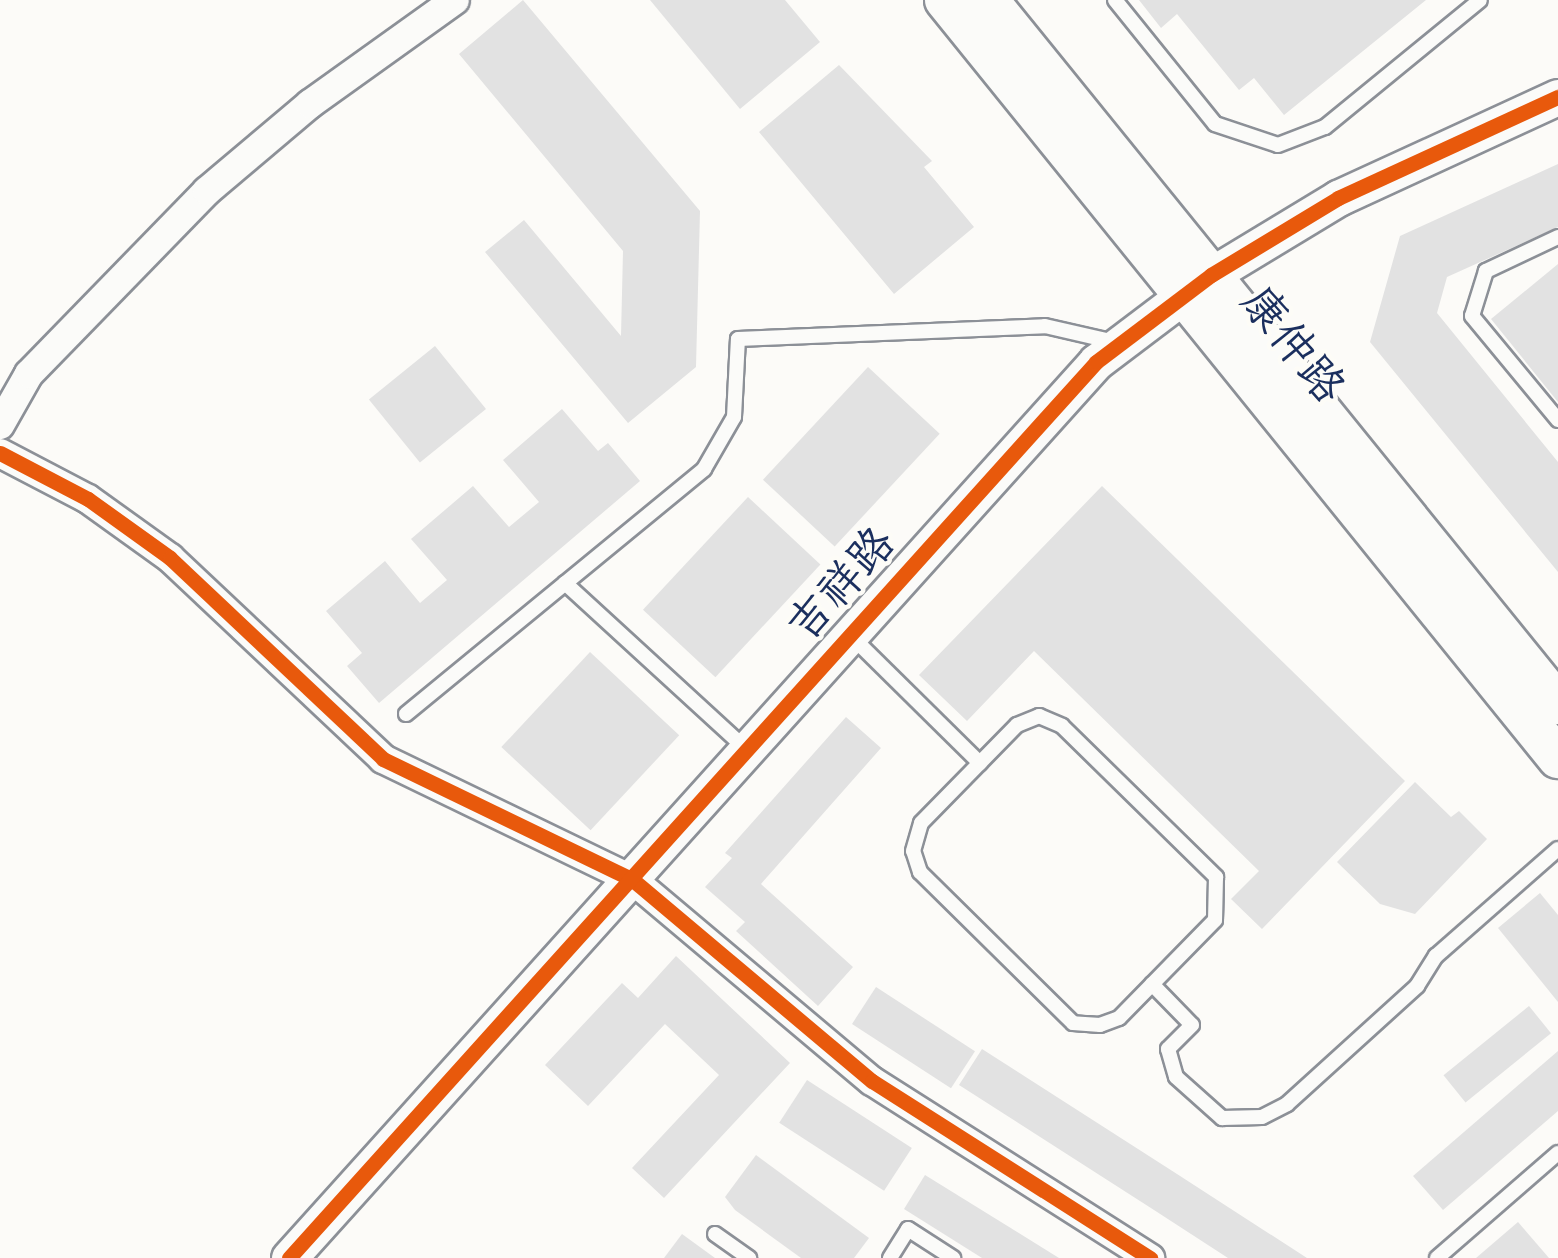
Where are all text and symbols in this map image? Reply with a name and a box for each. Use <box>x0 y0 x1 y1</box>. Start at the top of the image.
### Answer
street label: 康仲路 <box>1227 278 1353 416</box>
street label: 吉祥路 <box>779 519 909 655</box>

